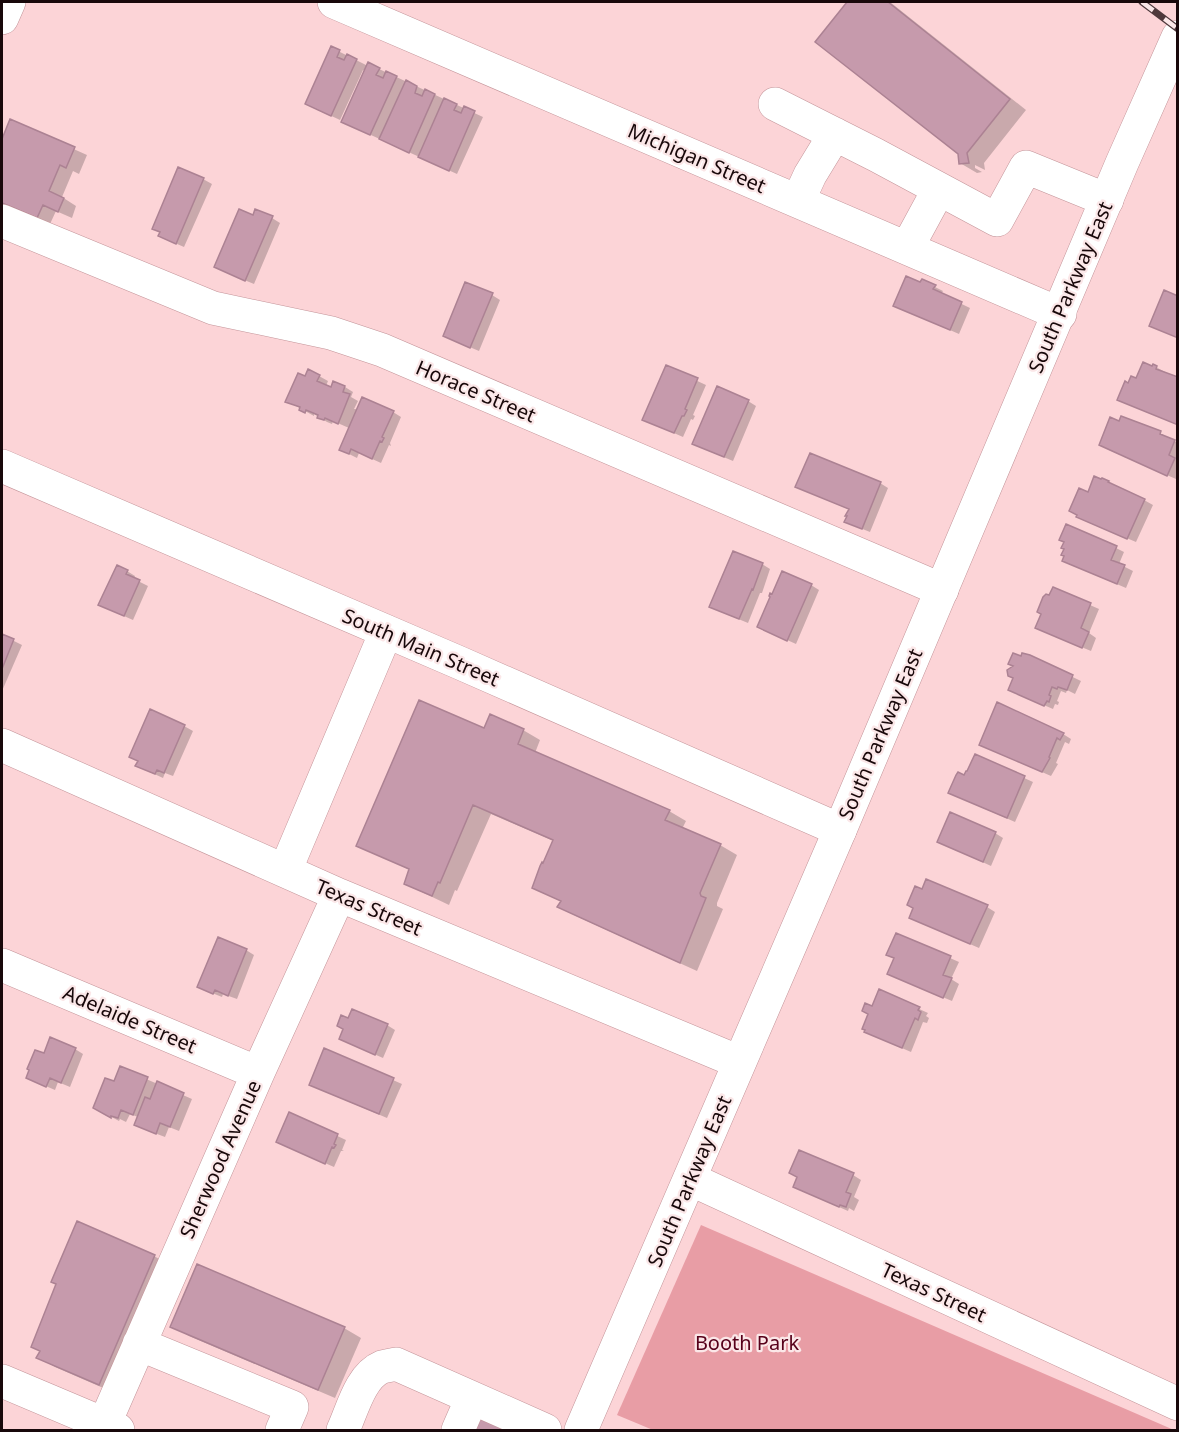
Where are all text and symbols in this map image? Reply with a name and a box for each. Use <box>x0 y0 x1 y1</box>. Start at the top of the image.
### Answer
street label: Michigan Street <box>624 117 770 199</box>
street label: South Parkway East <box>1022 197 1118 377</box>
street label: Horace Street <box>412 354 540 428</box>
street label: South Main Street <box>338 602 504 692</box>
street label: South Parkway East <box>832 644 928 824</box>
street label: Texas Street <box>312 872 426 942</box>
street label: Adelaide Street <box>59 979 201 1059</box>
street label: Sherwood Avenue <box>173 1076 267 1242</box>
street label: South Parkway East <box>641 1091 737 1271</box>
street label: Texas Street <box>877 1256 991 1328</box>
park label: Booth Park <box>695 1329 799 1356</box>

